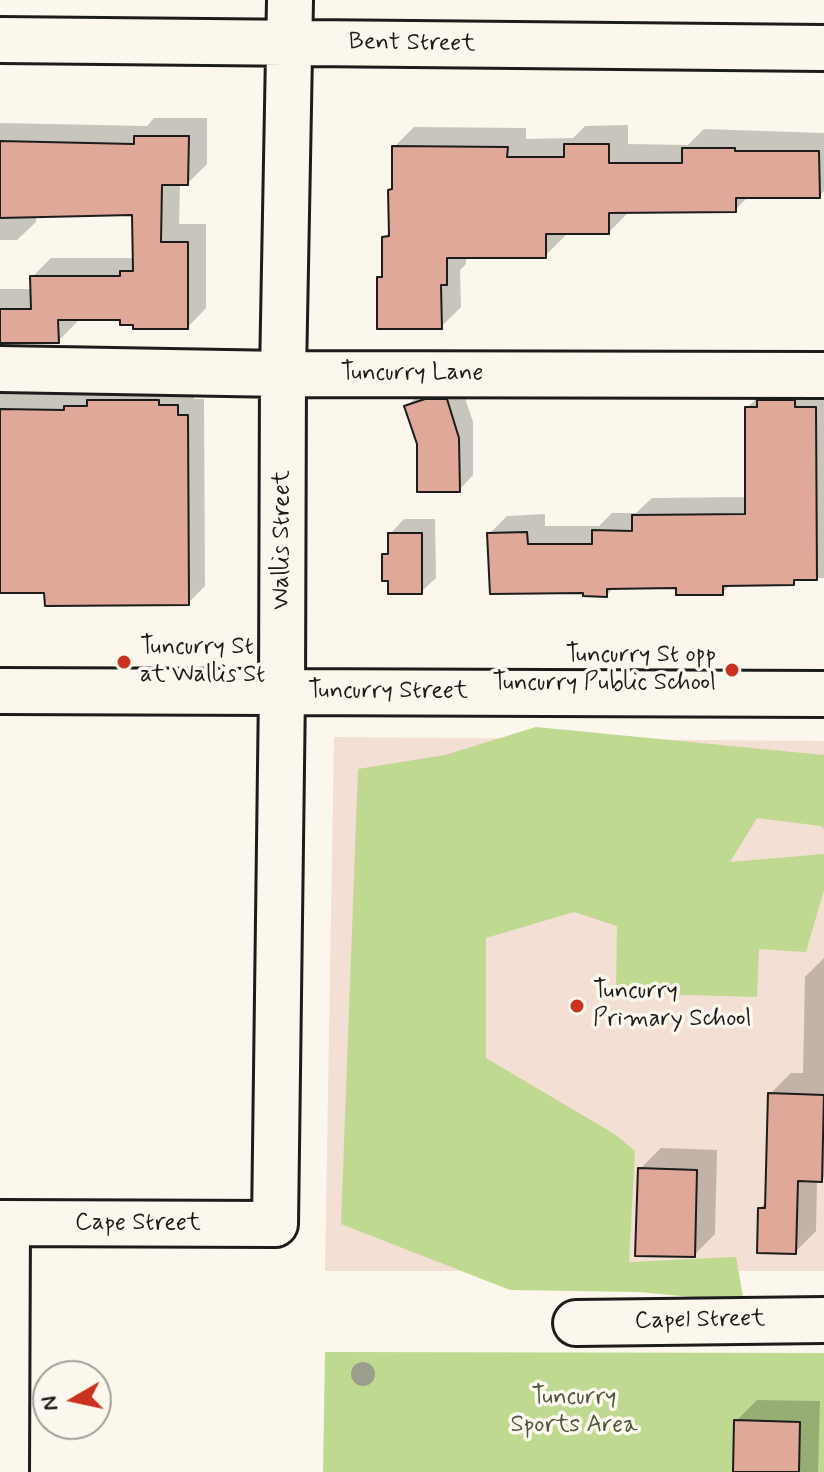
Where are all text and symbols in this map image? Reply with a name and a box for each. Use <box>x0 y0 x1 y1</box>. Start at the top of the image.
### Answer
street label: Bent Street <box>348 28 476 60</box>
street label: Tuncurry Lane <box>341 360 483 388</box>
street label: Wallis Street <box>269 470 297 610</box>
place label: Tuncurry St at Wallis St <box>140 634 265 690</box>
place label: Tuncurry St opp Tuncurry Public School <box>492 642 716 698</box>
marker: Tuncurry St at Wallis St <box>115 653 133 671</box>
marker: Tuncurry St opp Tuncurry Public School <box>723 661 741 679</box>
street label: Tuncurry Street <box>308 678 468 706</box>
place label: Tuncurry Primary School <box>593 978 751 1034</box>
marker: Tuncurry Primary School <box>568 997 586 1015</box>
street label: Cape Street <box>75 1210 201 1238</box>
street label: Capel Street <box>634 1305 766 1337</box>
north arrow <box>32 1360 112 1440</box>
park label: Tuncurry Sports Area <box>510 1384 638 1440</box>
text: N <box>35 1394 65 1413</box>

